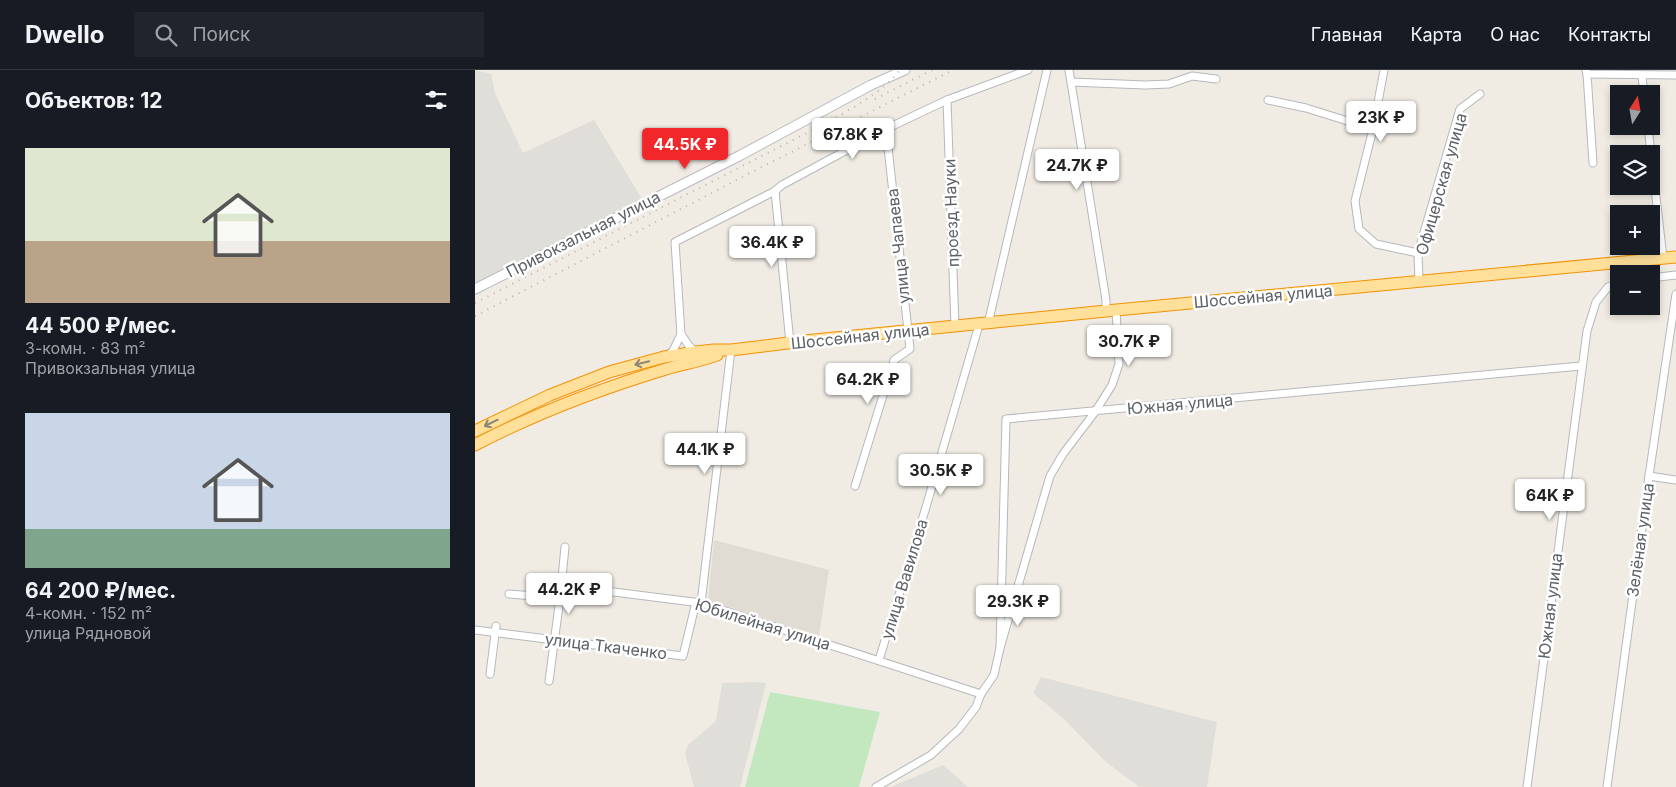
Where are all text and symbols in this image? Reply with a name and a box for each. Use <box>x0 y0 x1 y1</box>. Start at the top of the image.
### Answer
search box <box>134 12 484 57</box>
text: Dwello <box>25 20 104 49</box>
icon: search <box>152 21 180 49</box>
text: Поиск <box>192 23 250 46</box>
text: Главная <box>1311 24 1382 45</box>
text: Карта <box>1410 24 1462 45</box>
text: О нас <box>1490 24 1540 45</box>
text: Контакты <box>1568 24 1651 45</box>
north arrow <box>1610 85 1660 135</box>
map controls <box>1610 85 1660 315</box>
icon: filters <box>422 86 450 114</box>
text: Объектов: 12 <box>25 88 162 113</box>
pin: 23K ₽ <box>1346 100 1416 143</box>
text: 23K ₽ <box>1357 107 1405 127</box>
street label: Офицерская улица <box>1411 111 1471 257</box>
pin: 67.8K ₽ <box>807 118 899 160</box>
text: 67.8K ₽ <box>823 124 883 144</box>
pin: 44.5K ₽ <box>639 128 731 170</box>
text: 44.5K ₽ <box>653 134 717 154</box>
button: layers <box>1610 145 1660 195</box>
pin: 24.7K ₽ <box>1031 148 1123 191</box>
text: 24.7K ₽ <box>1046 155 1108 175</box>
street label: проезд Науки <box>939 159 963 267</box>
icon: home <box>193 180 283 270</box>
street label: Привокзальная улица <box>503 186 663 282</box>
street label: улица Чапаева <box>882 187 914 305</box>
button: + <box>1610 205 1660 255</box>
pin: 36.4K ₽ <box>726 226 818 268</box>
text: 36.4K ₽ <box>740 232 804 252</box>
button: − <box>1610 265 1660 315</box>
street label: Шоссейная улица <box>1193 280 1333 312</box>
text: 44 500 ₽/мес. <box>25 313 177 338</box>
street label: Шоссейная улица <box>790 319 930 353</box>
pin: 30.7K ₽ <box>1083 324 1175 367</box>
text: 30.7K ₽ <box>1098 331 1160 351</box>
text: 3-комн. · 83 m² <box>25 338 146 358</box>
text: Привокзальная улица <box>25 358 195 378</box>
one-way arrow <box>634 358 650 368</box>
pin: 64.2K ₽ <box>822 362 914 405</box>
text: 64.2K ₽ <box>836 369 900 389</box>
street label: Южная улица <box>1126 389 1234 419</box>
one-way arrow <box>484 419 499 428</box>
pin: 44.1K ₽ <box>659 432 751 475</box>
text: 44.1K ₽ <box>675 439 735 459</box>
icon: home <box>193 445 283 535</box>
pin: 30.5K ₽ <box>895 454 987 496</box>
text: 30.5K ₽ <box>909 460 973 480</box>
pin: 64K ₽ <box>1515 478 1585 521</box>
street label: Зелёная улица <box>1622 482 1658 598</box>
text: 64K ₽ <box>1526 485 1574 505</box>
street label: улица Вавилова <box>876 516 932 642</box>
street label: Южная улица <box>1534 552 1566 660</box>
pin: 44.2K ₽ <box>523 572 615 615</box>
text: 64 200 ₽/мес. <box>25 578 176 603</box>
text: 44.2K ₽ <box>537 579 601 599</box>
pin: 29.3K ₽ <box>972 584 1064 627</box>
text: 29.3K ₽ <box>987 591 1049 611</box>
street label: Юбилейная улица <box>693 594 833 654</box>
text: 4-комн. · 152 m² <box>25 603 152 623</box>
text: улица Рядновой <box>25 623 151 643</box>
street label: улица Ткаченко <box>544 629 668 663</box>

